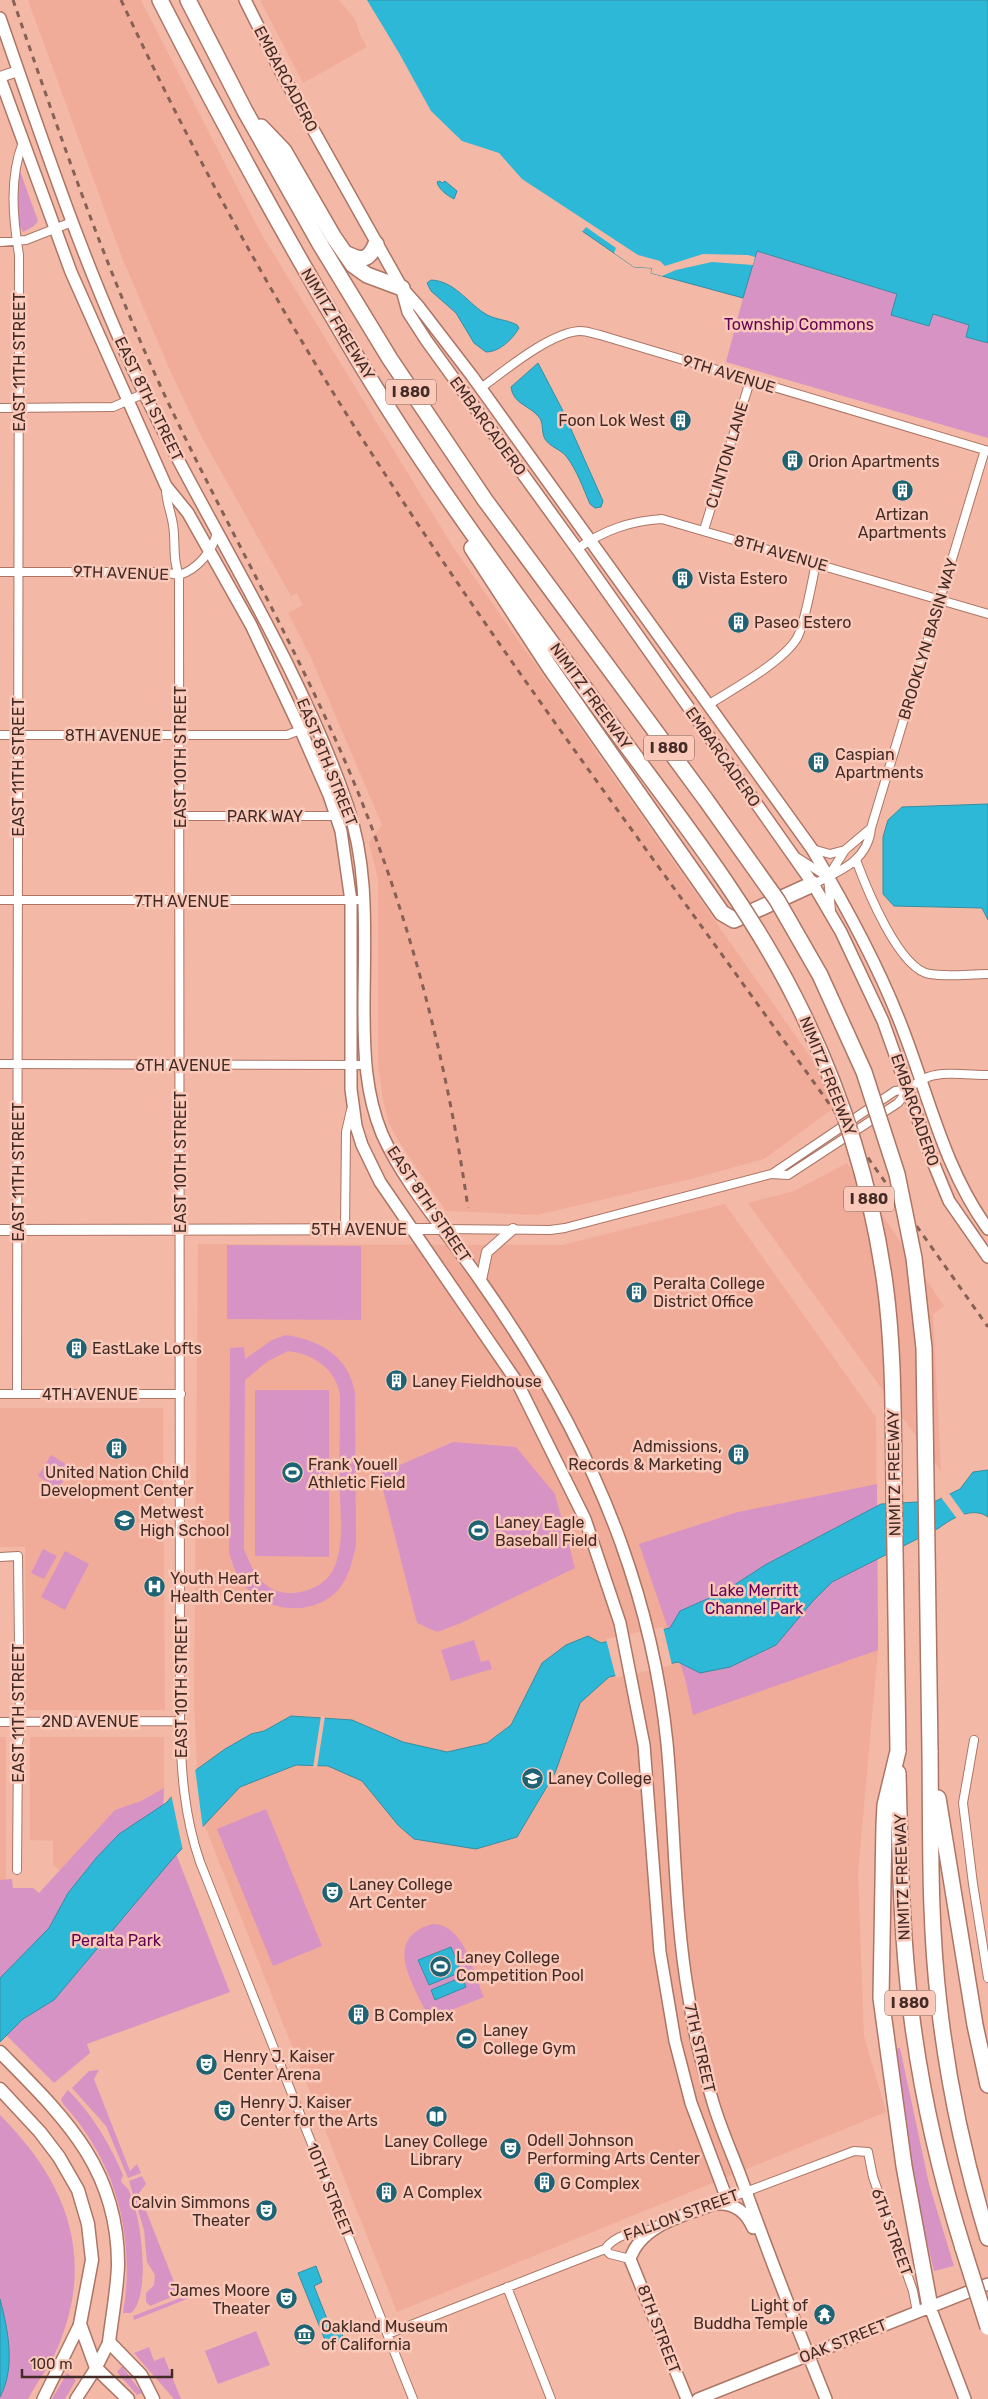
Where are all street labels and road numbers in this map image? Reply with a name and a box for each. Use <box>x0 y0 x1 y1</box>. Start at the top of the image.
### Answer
street label: EMBARCADERO <box>250 23 322 135</box>
street label: NIMITZ FREEWAY <box>297 265 379 383</box>
street label: EAST 11TH STREET <box>10 292 29 432</box>
street label: EAST 8TH STREET <box>111 334 187 464</box>
street label: 9TH AVENUE <box>680 351 778 397</box>
street label: EMBARCADERO <box>446 373 530 479</box>
road number: I 880 <box>386 380 436 404</box>
street label: CLINTON LANE <box>702 399 752 511</box>
street label: 8TH AVENUE <box>732 531 830 575</box>
street label: BROOKLYN BASIN WAY <box>894 556 962 722</box>
street label: 9TH AVENUE <box>73 562 169 584</box>
street label: NIMITZ FREEWAY <box>546 639 636 753</box>
street label: EAST 10TH STREET <box>171 686 190 828</box>
street label: EAST 8TH STREET <box>293 695 361 829</box>
street label: EAST 11TH STREET <box>9 697 28 837</box>
street label: EMBARCADERO <box>682 703 764 811</box>
street label: 8TH AVENUE <box>65 726 161 745</box>
road number: I 880 <box>644 736 694 760</box>
street label: PARK WAY <box>227 807 303 826</box>
street label: 7TH AVENUE <box>135 892 229 911</box>
street label: NIMITZ FREEWAY <box>795 1014 861 1138</box>
street label: EMBARCADERO <box>887 1051 943 1169</box>
street label: 6TH AVENUE <box>135 1056 231 1075</box>
street label: EAST 10TH STREET <box>171 1091 190 1233</box>
street label: EAST 11TH STREET <box>9 1102 28 1242</box>
street label: EAST 8TH STREET <box>383 1142 475 1266</box>
road number: I 880 <box>844 1186 894 1212</box>
street label: 5TH AVENUE <box>311 1220 407 1239</box>
street label: 4TH AVENUE <box>42 1385 138 1404</box>
street label: NIMITZ FREEWAY <box>883 1409 905 1537</box>
street label: EAST 10TH STREET <box>172 1616 191 1758</box>
street label: EAST 11TH STREET <box>9 1643 28 1783</box>
street label: 2ND AVENUE <box>41 1712 139 1731</box>
street label: NIMITZ FREEWAY <box>890 1813 914 1941</box>
road number: I 880 <box>885 1990 935 2016</box>
street label: 7TH STREET <box>681 2002 719 2094</box>
street label: 10TH STREET <box>303 2140 357 2240</box>
street label: FALLON STREET <box>621 2185 741 2245</box>
street label: 6TH STREET <box>867 2186 917 2278</box>
street label: 8TH STREET <box>633 2282 685 2376</box>
street label: OAK STREET <box>796 2315 890 2367</box>

